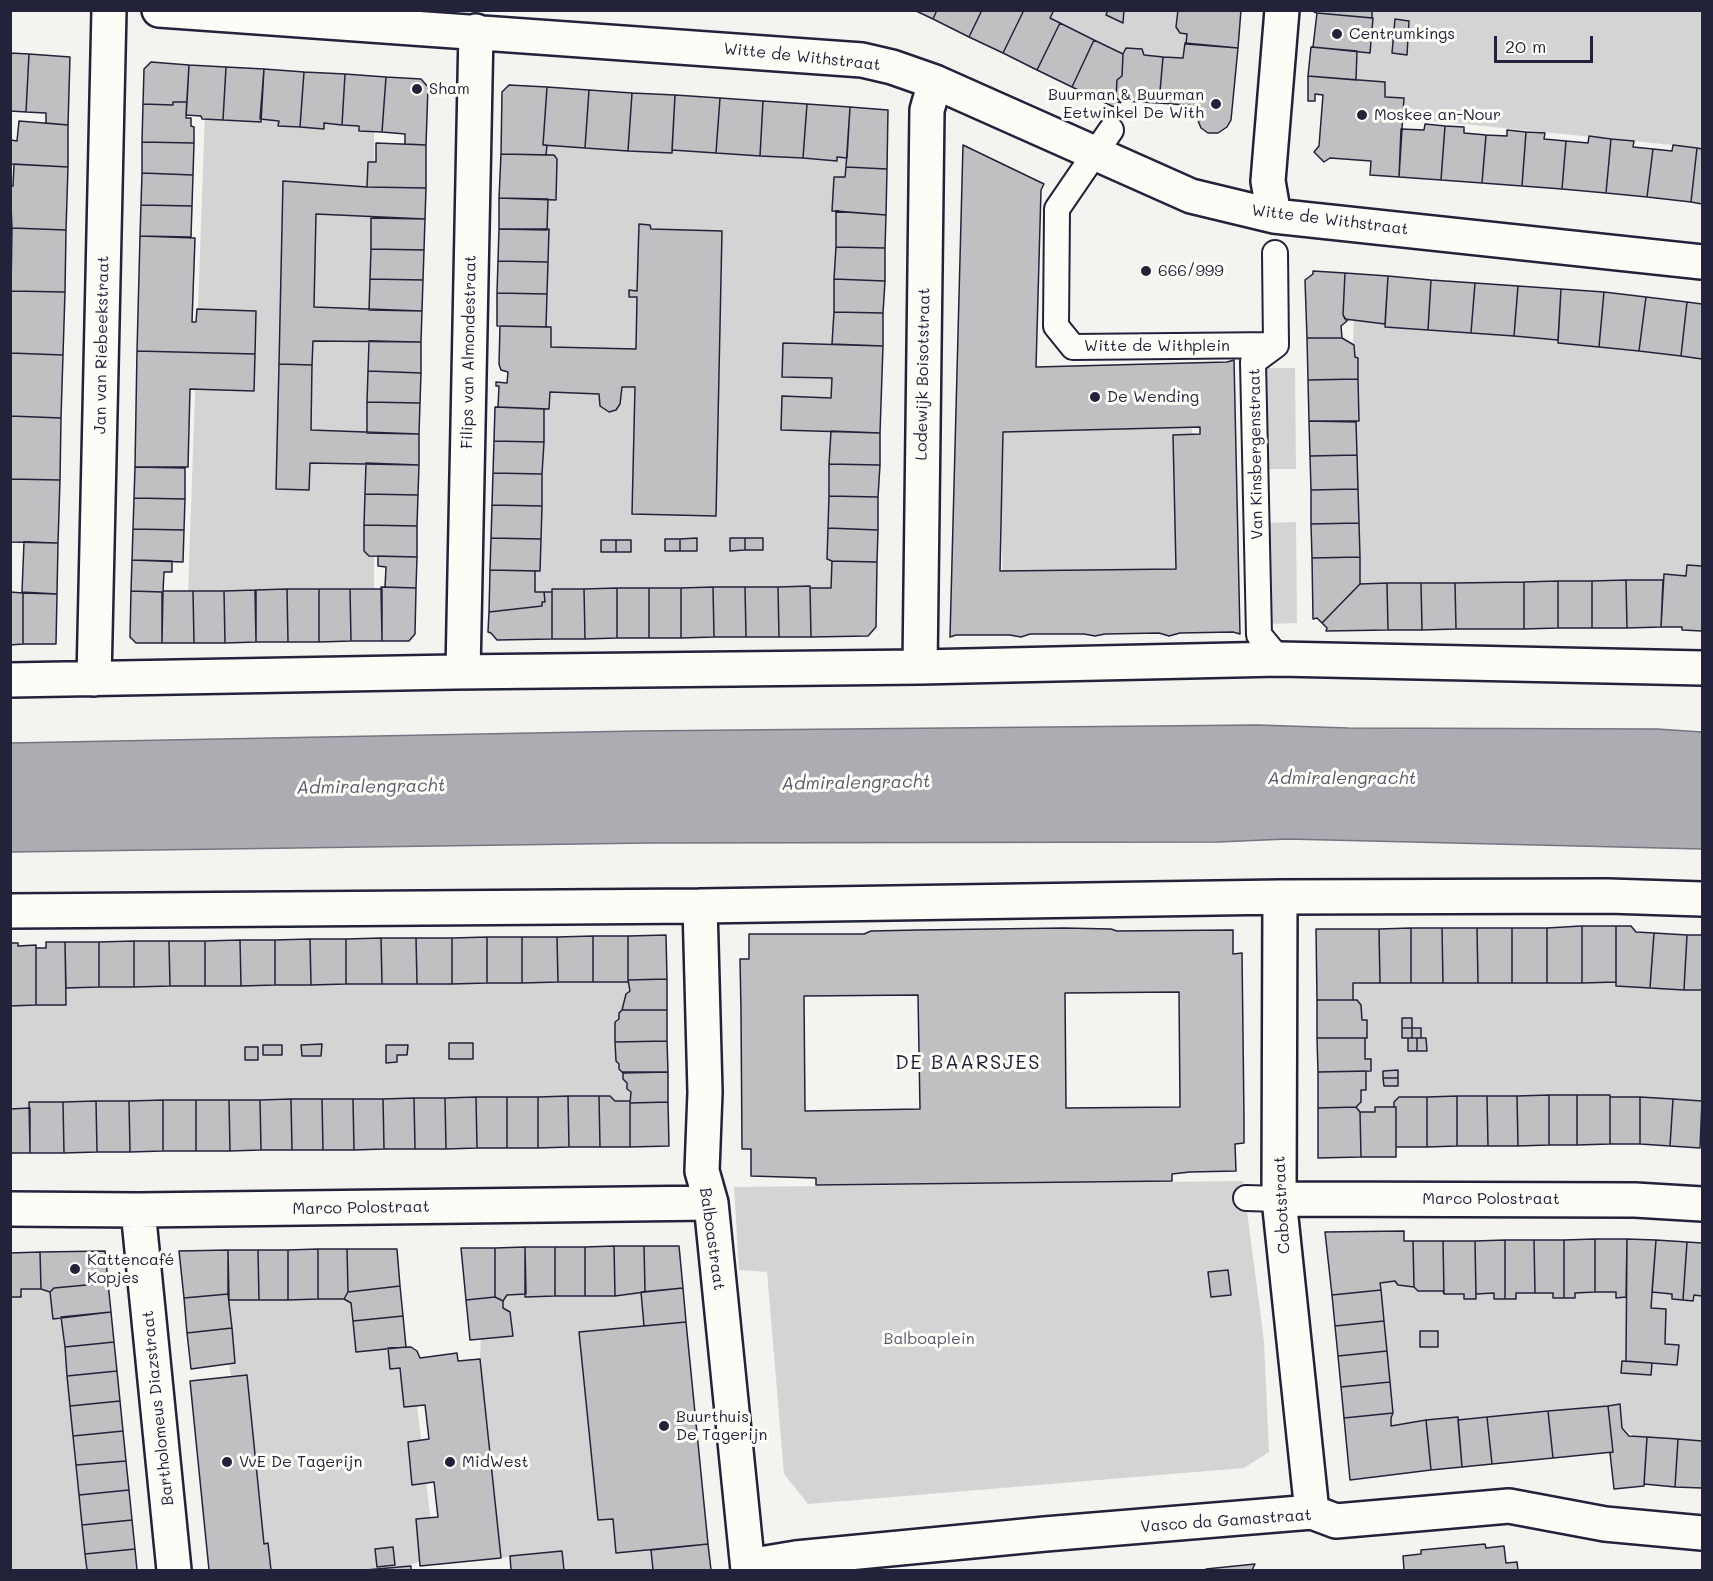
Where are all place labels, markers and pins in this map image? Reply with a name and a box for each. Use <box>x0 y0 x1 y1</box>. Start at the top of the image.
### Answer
place label: Centrumkings <box>1349 24 1455 44</box>
marker: Centrumkings <box>1330 27 1344 41</box>
place label: Sham <box>429 79 470 99</box>
marker: Sham <box>410 82 424 96</box>
place label: Buurman & Buurman Eetwinkel De With <box>1048 85 1204 123</box>
marker: Buurman & Buurman Eetwinkel De With <box>1209 97 1223 111</box>
place label: Moskee an-Nour <box>1374 105 1501 125</box>
marker: Moskee an-Nour <box>1355 108 1369 122</box>
place label: 666/999 <box>1158 261 1224 281</box>
marker: 666/999 <box>1139 264 1153 278</box>
place label: De Wending <box>1107 387 1199 407</box>
marker: De Wending <box>1088 390 1102 404</box>
place label: Kattencafé Kopjes <box>87 1250 174 1288</box>
marker: Kattencafé Kopjes <box>68 1262 82 1276</box>
place label: Buurthuis De Tagerijn <box>676 1407 767 1445</box>
marker: Buurthuis De Tagerijn <box>657 1419 671 1433</box>
place label: VvE De Tagerijn <box>239 1452 362 1472</box>
place label: MidWest <box>462 1452 529 1472</box>
marker: VvE De Tagerijn <box>220 1455 234 1469</box>
marker: MidWest <box>443 1455 457 1469</box>

